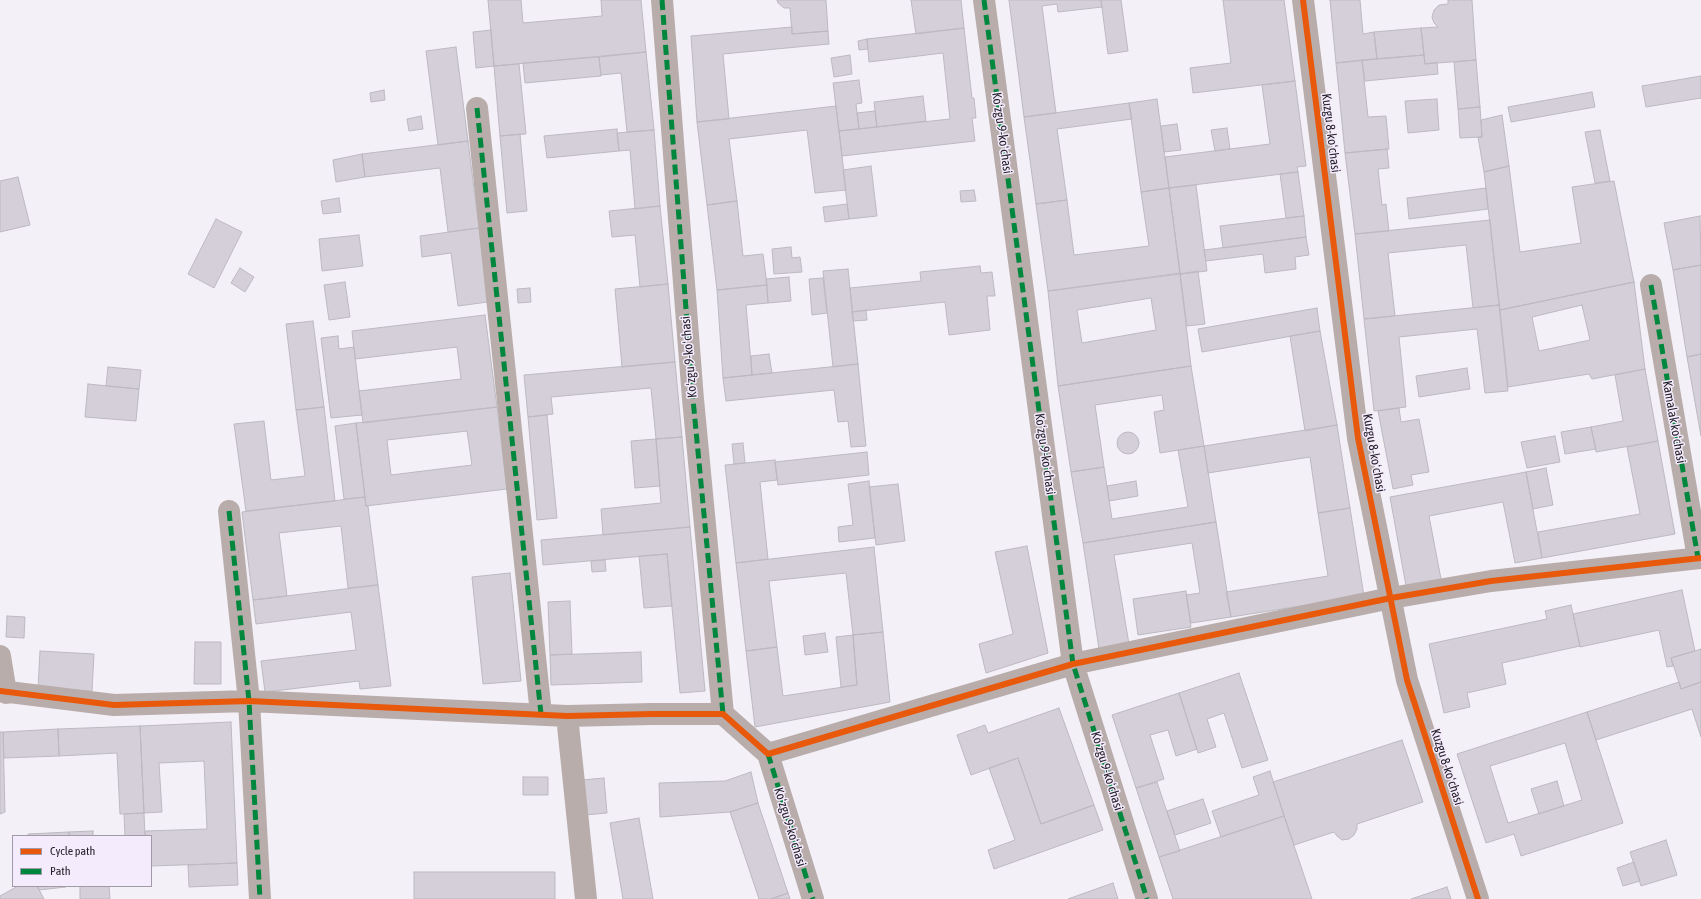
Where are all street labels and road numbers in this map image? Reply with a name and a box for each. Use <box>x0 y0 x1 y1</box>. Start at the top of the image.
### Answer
street label: Koʻzgu 9-koʻchasi <box>989 91 1015 175</box>
street label: Kuzgu 8-koʻchasi <box>1318 93 1344 173</box>
street label: Koʻzgu 9-koʻchasi <box>678 315 700 399</box>
street label: Kamalak koʻchasi <box>1659 379 1689 465</box>
street label: Koʻzgu 9-koʻchasi <box>1032 412 1058 496</box>
street label: Kuzgu 8-koʻchasi <box>1359 413 1389 493</box>
street label: Kuzgu 8-koʻchasi <box>1427 727 1467 807</box>
street label: Koʻzgu 9-koʻchasi <box>1088 730 1126 812</box>
street label: Koʻzgu 9-koʻchasi <box>771 786 809 868</box>

